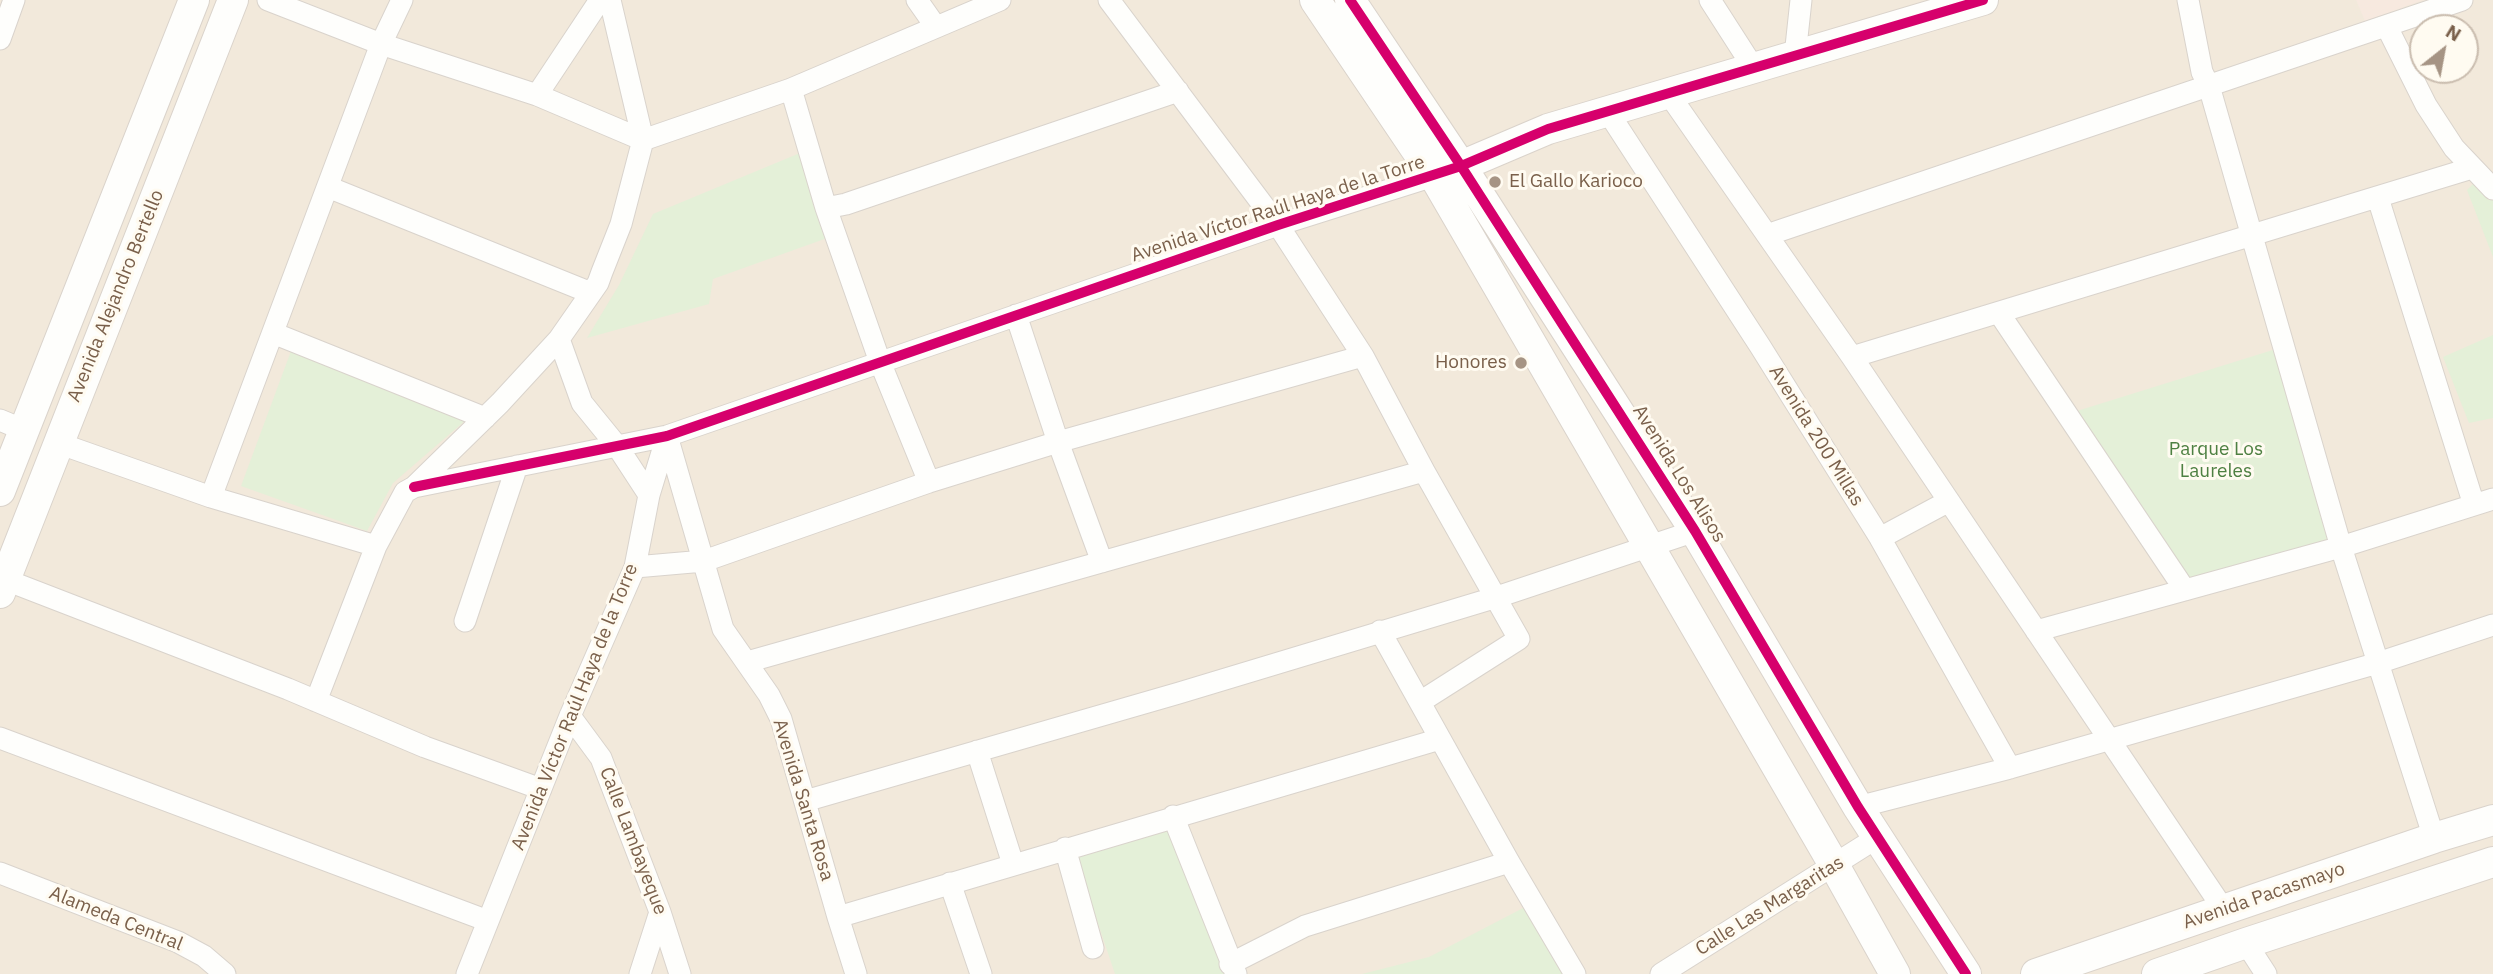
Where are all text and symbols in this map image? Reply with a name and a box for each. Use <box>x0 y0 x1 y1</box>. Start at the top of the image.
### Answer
north arrow <box>2409 14 2479 84</box>
text: N <box>2442 19 2466 47</box>
street label: Avenida Víctor Raúl Haya de la Torre <box>1128 151 1428 267</box>
place label: El Gallo Karioco <box>1509 171 1643 193</box>
marker: El Gallo Karioco <box>1487 174 1503 190</box>
street label: Avenida Alejandro Bertello <box>63 187 169 405</box>
place label: Honores <box>1435 352 1507 374</box>
marker: Honores <box>1513 355 1529 371</box>
street label: Avenida 200 Millas <box>1764 362 1868 510</box>
street label: Avenida Los Alisos <box>1628 401 1730 547</box>
park label: Parque Los Laureles <box>2169 439 2263 483</box>
street label: Avenida Víctor Raúl Haya de la Torre <box>507 560 643 854</box>
street label: Avenida Santa Rosa <box>768 716 838 884</box>
street label: Calle Lambayeque <box>594 764 672 918</box>
street label: Calle Las Margaritas <box>1692 851 1848 961</box>
street label: Avenida Pacasmayo <box>2180 858 2348 934</box>
street label: Alameda Central <box>46 882 186 956</box>

